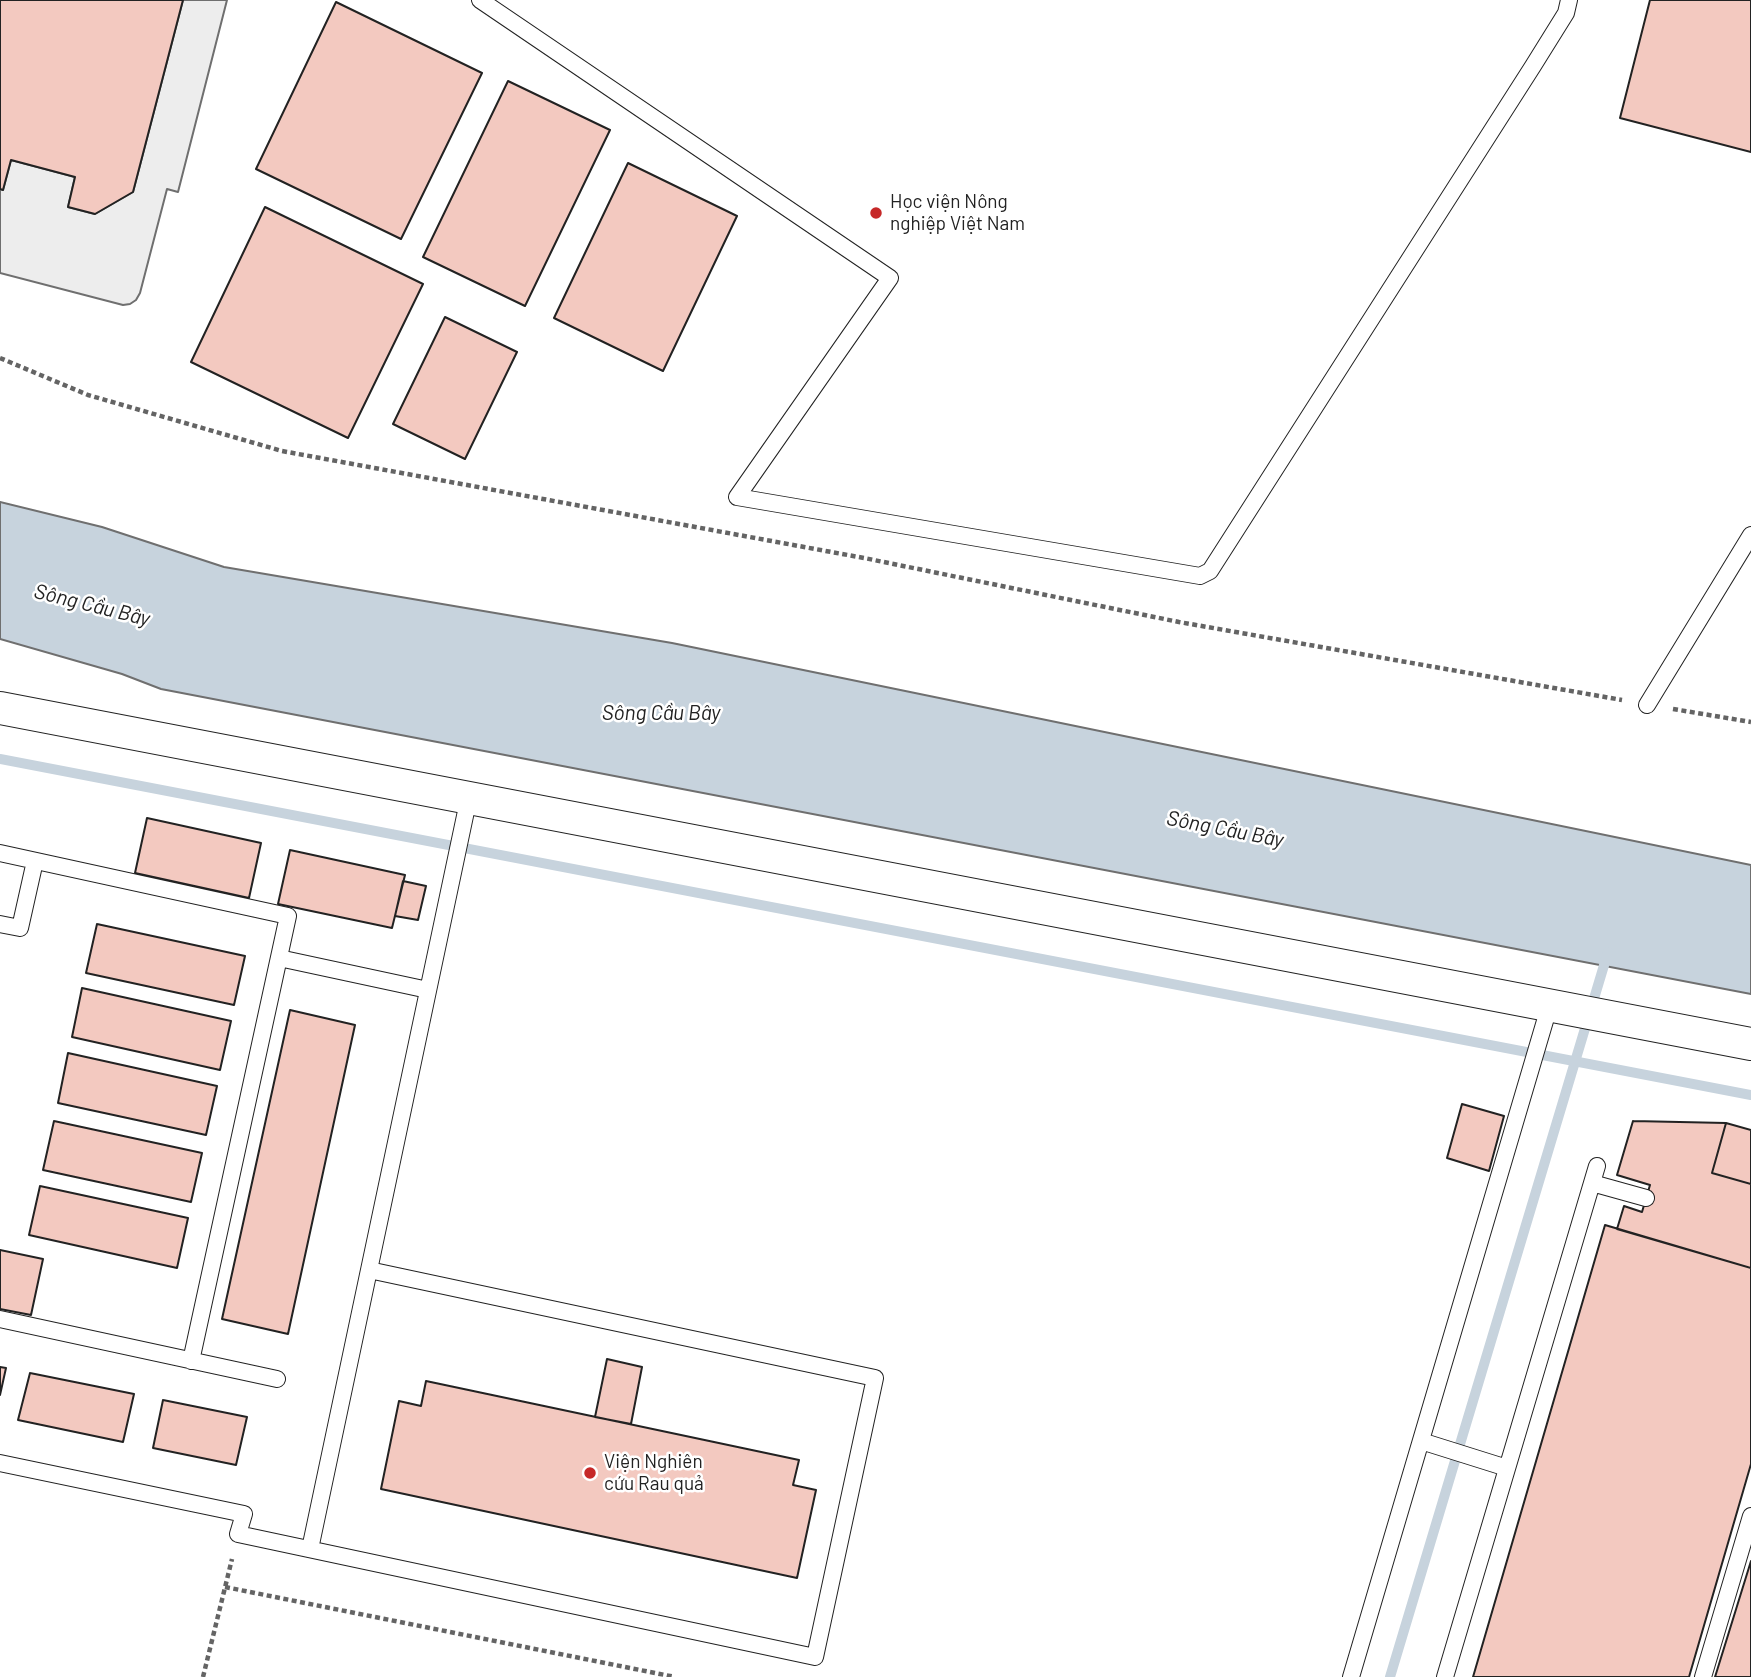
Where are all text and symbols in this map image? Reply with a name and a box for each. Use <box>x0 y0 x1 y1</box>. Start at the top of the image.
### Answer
place label: Học viện Nông nghiệp Việt Nam <box>890 191 1025 235</box>
marker: Học viện Nông nghiệp Việt Nam <box>868 205 884 221</box>
water label: Sông Cầu Bây <box>31 578 153 632</box>
water label: Sông Cầu Bây <box>602 700 720 726</box>
water label: Sông Cầu Bây <box>1164 805 1286 853</box>
place label: Viện Nghiên cứu Rau quả <box>604 1451 704 1495</box>
marker: Viện Nghiên cứu Rau quả <box>582 1465 598 1481</box>

